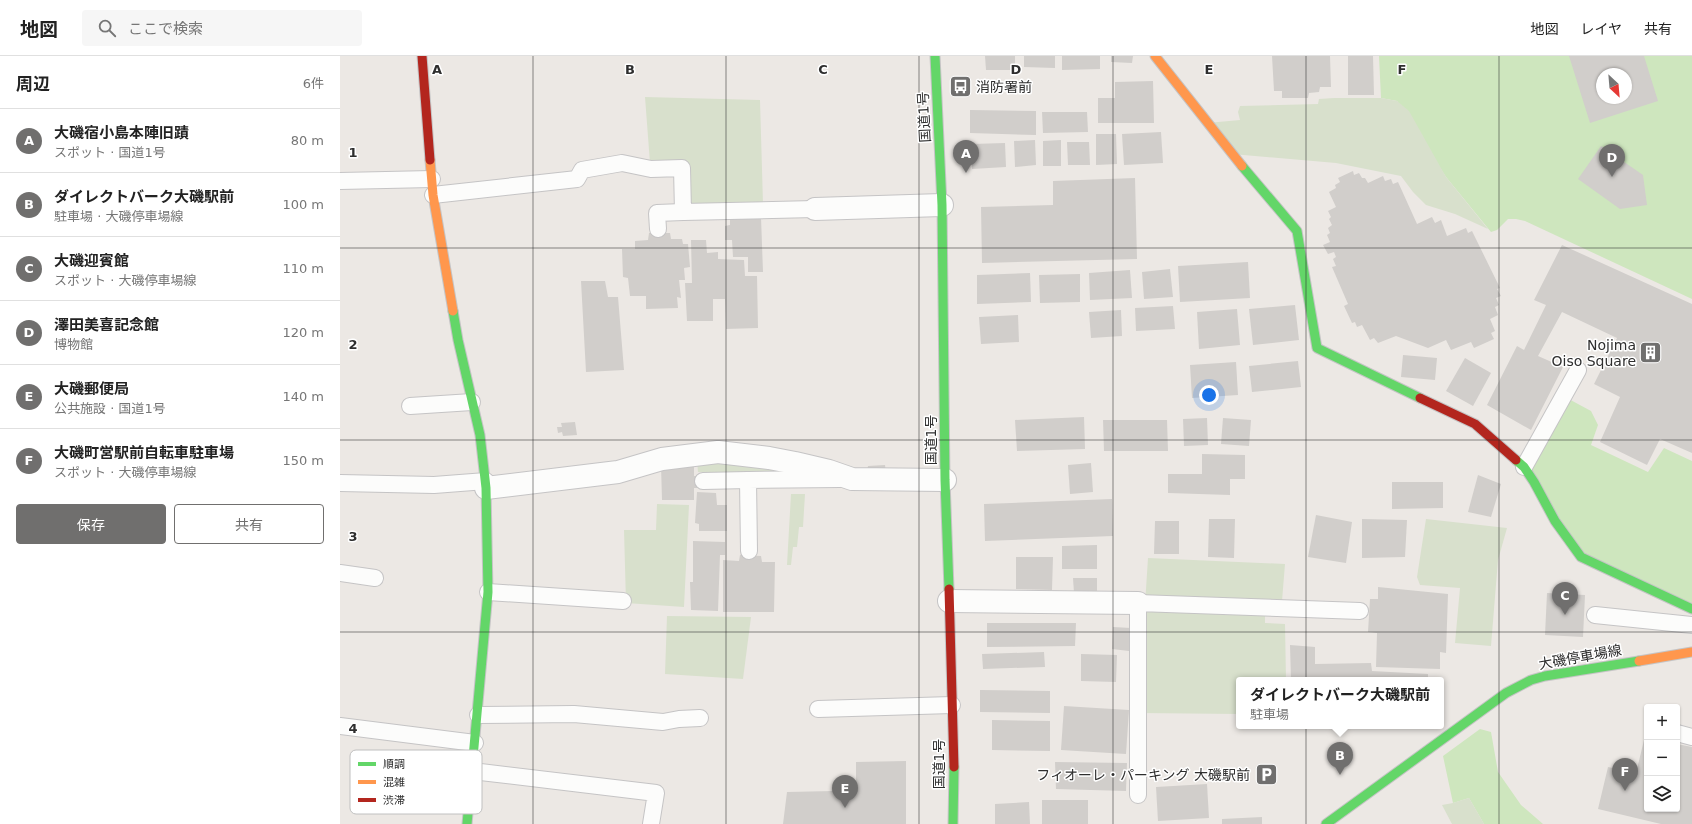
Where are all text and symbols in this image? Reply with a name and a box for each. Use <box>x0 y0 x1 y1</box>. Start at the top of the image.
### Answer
search box <box>82 10 362 46</box>
icon: search <box>96 17 118 39</box>
text: 地図 <box>20 18 58 40</box>
text: ここで検索 <box>128 20 203 38</box>
text: 地図 <box>1530 21 1558 37</box>
text: レイヤ <box>1580 21 1622 37</box>
text: 共有 <box>1644 21 1672 37</box>
text: A <box>432 62 442 77</box>
text: B <box>625 62 635 77</box>
text: C <box>818 62 828 77</box>
text: D <box>1011 62 1022 77</box>
text: E <box>1205 62 1213 77</box>
text: F <box>1398 62 1406 77</box>
north arrow <box>1596 68 1632 104</box>
text: 周辺 <box>16 74 50 94</box>
bus stop icon: 消防署前 <box>947 74 973 100</box>
text: 6件 <box>303 76 324 91</box>
place label: 消防署前 <box>976 79 1032 95</box>
street label: 国道1号 <box>915 91 933 143</box>
text: 大磯宿小島本陣旧蹟 <box>54 124 189 142</box>
text: A <box>24 133 34 148</box>
text: 80 m <box>291 133 324 148</box>
pin: A <box>953 140 979 173</box>
pin: D <box>1599 144 1625 177</box>
text: スポット · 国道1号 <box>54 145 166 160</box>
text: 1 <box>348 145 358 160</box>
text: ダイレクトバーク大磯駅前 <box>54 188 234 206</box>
text: B <box>24 197 34 212</box>
text: 100 m <box>282 197 324 212</box>
text: 駐車場 · 大磯停車場線 <box>54 209 183 224</box>
text: 大磯迎賓館 <box>54 252 129 270</box>
text: C <box>24 261 34 276</box>
text: 110 m <box>282 261 324 276</box>
text: スポット · 大磯停車場線 <box>54 273 196 288</box>
text: 澤田美喜記念館 <box>54 316 159 334</box>
text: D <box>24 325 34 340</box>
text: 120 m <box>282 325 324 340</box>
text: 博物館 <box>54 337 93 352</box>
text: 2 <box>348 337 358 352</box>
place label: Nojima Oiso Square <box>1551 337 1636 369</box>
building icon: Nojima Oiso Square <box>1638 340 1664 366</box>
text: 大磯郵便局 <box>54 380 129 398</box>
your location <box>1199 385 1219 405</box>
text: E <box>25 389 33 404</box>
text: 140 m <box>282 389 324 404</box>
text: 公共施設 · 国道1号 <box>54 401 166 416</box>
street label: 国道1号 <box>923 415 939 465</box>
text: 大磯町営駅前自転車駐車場 <box>54 444 234 462</box>
text: F <box>25 453 33 468</box>
text: 150 m <box>282 453 324 468</box>
text: スポット · 大磯停車場線 <box>54 465 196 480</box>
button: 保存 <box>16 504 166 544</box>
button: 共有 <box>174 504 324 544</box>
text: 3 <box>348 529 358 544</box>
pin: C <box>1552 582 1578 615</box>
street label: 大磯停車場線 <box>1537 642 1623 672</box>
popup <box>1236 677 1444 729</box>
text: ダイレクトバーク大磯駅前 <box>1250 686 1430 704</box>
map controls <box>1644 704 1680 812</box>
button: + <box>1644 704 1680 740</box>
text: 駐車場 <box>1250 707 1289 722</box>
text: 4 <box>348 721 358 736</box>
street label: 国道1号 <box>931 739 947 789</box>
button: − <box>1644 740 1680 776</box>
pin: B <box>1327 742 1353 775</box>
legend <box>350 750 482 814</box>
text: 順調 <box>383 758 405 771</box>
pin: F <box>1612 758 1638 791</box>
parking icon: フィオーレ・パーキング 大磯駅前 <box>1253 762 1279 788</box>
place label: フィオーレ・パーキング 大磯駅前 <box>1036 767 1250 783</box>
pin: E <box>832 775 858 808</box>
text: 混雑 <box>383 776 405 789</box>
button: layers <box>1644 776 1680 812</box>
text: 渋滞 <box>383 794 405 807</box>

